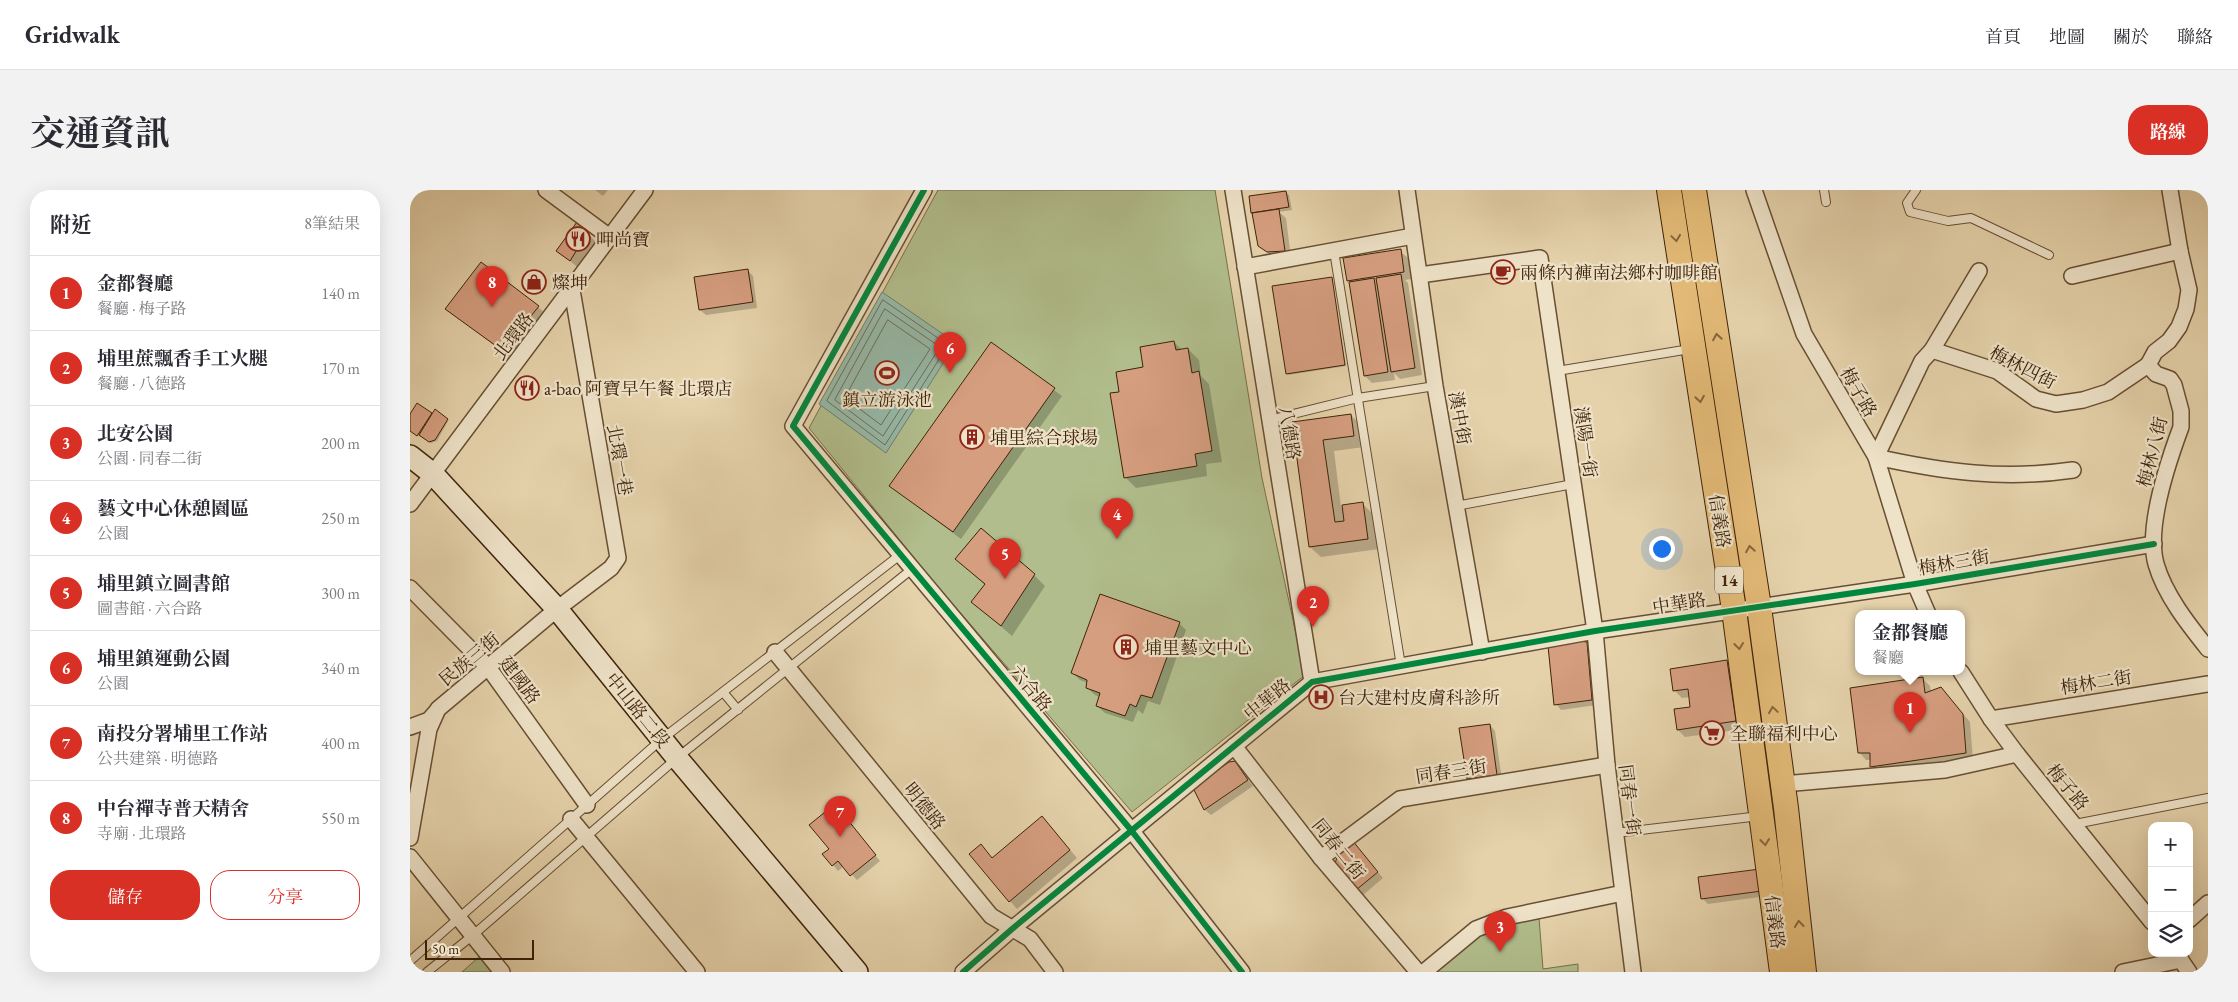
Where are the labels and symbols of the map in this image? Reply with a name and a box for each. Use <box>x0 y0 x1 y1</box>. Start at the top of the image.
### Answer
restaurant icon: 呷尚寶 <box>565 226 591 252</box>
place label: 呷尚寶 <box>596 228 650 251</box>
one-way arrow <box>1670 234 1680 243</box>
cafe icon: 兩條內褲南法鄉村咖啡館 <box>1490 259 1516 285</box>
place label: 兩條內褲南法鄉村咖啡館 <box>1520 261 1718 284</box>
pin: 8 <box>476 266 508 307</box>
shop icon: 燦坤 <box>521 269 547 295</box>
place label: 燦坤 <box>552 271 588 294</box>
street label: 北環路 <box>488 308 538 364</box>
pin: 6 <box>934 332 966 373</box>
one-way arrow <box>1712 333 1722 341</box>
street label: 梅林四街 <box>1986 340 2060 394</box>
sports icon: 鎮立游泳池 <box>874 360 900 386</box>
street label: 梅子路 <box>1836 363 1882 421</box>
restaurant icon: a-bao 阿寶早午餐 北環店 <box>514 375 540 401</box>
place label: a-bao 阿寶早午餐 北環店 <box>544 377 732 400</box>
place label: 鎮立游泳池 <box>842 388 932 411</box>
street label: 漢中街 <box>1444 389 1476 447</box>
one-way arrow <box>1695 394 1705 403</box>
street label: 八德路 <box>1274 405 1306 461</box>
street label: 漢陽一街 <box>1570 405 1602 479</box>
street label: 梅林八街 <box>2132 414 2172 490</box>
street label: 北環一巷 <box>602 423 638 497</box>
building icon: 埔里綜合球場 <box>959 424 985 450</box>
place label: 埔里綜合球場 <box>990 426 1098 449</box>
street label: 信義路 <box>1704 493 1736 549</box>
pin: 4 <box>1101 498 1133 539</box>
your location <box>1649 536 1675 562</box>
pin: 5 <box>989 538 1021 579</box>
street label: 梅林三街 <box>1917 544 1991 580</box>
one-way arrow <box>1745 545 1755 554</box>
road number: 14 <box>1715 566 1743 594</box>
pin: 2 <box>1297 586 1329 627</box>
street label: 中華路 <box>1651 587 1707 619</box>
street label: 民族三街 <box>434 627 504 691</box>
building icon: 埔里藝文中心 <box>1113 634 1139 660</box>
place label: 埔里藝文中心 <box>1144 636 1252 659</box>
one-way arrow <box>1733 642 1743 650</box>
street label: 建國路 <box>495 652 545 708</box>
street label: 六合路 <box>1005 660 1057 716</box>
street label: 梅林二街 <box>2059 665 2133 699</box>
street label: 中山路二段 <box>601 668 675 752</box>
street label: 中華路 <box>1239 673 1295 725</box>
hospital icon: 台大建村皮膚科診所 <box>1308 684 1334 710</box>
place label: 台大建村皮膚科診所 <box>1338 686 1500 709</box>
pin: 1 <box>1894 692 1926 733</box>
one-way arrow <box>1768 706 1779 714</box>
supermarket icon: 全聯福利中心 <box>1699 720 1725 746</box>
place label: 全聯福利中心 <box>1730 722 1838 745</box>
street label: 同春三街 <box>1414 754 1488 788</box>
street label: 梅子路 <box>2042 759 2094 815</box>
street label: 同春一街 <box>1614 763 1646 837</box>
street label: 明德路 <box>899 778 951 834</box>
pin: 7 <box>824 796 856 837</box>
street label: 同春二街 <box>1307 814 1371 884</box>
one-way arrow <box>1759 838 1770 846</box>
street label: 信義路 <box>1760 894 1790 950</box>
pin: 3 <box>1484 911 1516 952</box>
one-way arrow <box>1794 919 1805 927</box>
scale bar <box>425 937 534 960</box>

